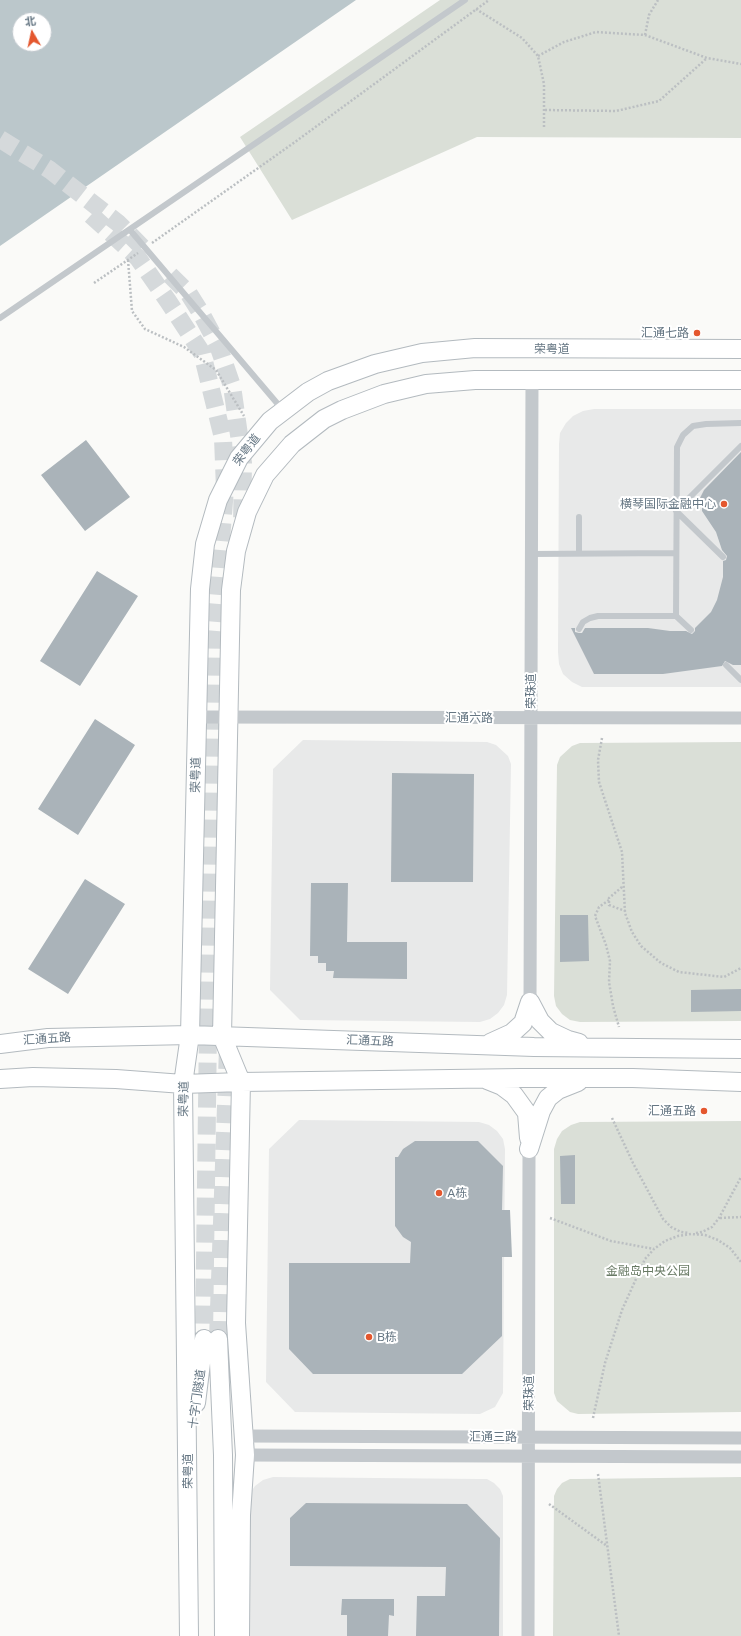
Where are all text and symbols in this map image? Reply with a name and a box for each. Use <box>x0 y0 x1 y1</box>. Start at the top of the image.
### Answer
north arrow <box>12 12 52 52</box>
text: 北 <box>24 14 37 28</box>
place label: 汇通七路 <box>641 326 689 340</box>
marker: 汇通七路 <box>692 328 702 338</box>
street label: 荣粤道 <box>534 342 570 356</box>
street label: 荣粤道 <box>230 431 264 469</box>
place label: 横琴国际金融中心 <box>620 497 716 511</box>
marker: 横琴国际金融中心 <box>719 499 729 509</box>
street label: 荣珠道 <box>524 673 538 709</box>
street label: 汇通六路 <box>445 711 493 725</box>
street label: 荣粤道 <box>188 757 204 793</box>
street label: 汇通五路 <box>23 1030 71 1048</box>
street label: 汇通五路 <box>346 1033 394 1049</box>
street label: 荣粤道 <box>176 1081 192 1117</box>
place label: 汇通五路 <box>648 1104 696 1118</box>
marker: 汇通五路 <box>699 1106 709 1116</box>
place label: A栋 <box>447 1186 468 1200</box>
marker: A栋 <box>434 1188 444 1198</box>
park label: 金融岛中央公园 <box>606 1264 690 1278</box>
place label: B栋 <box>377 1330 397 1344</box>
marker: B栋 <box>364 1332 374 1342</box>
street label: 十字门隧道 <box>186 1368 208 1430</box>
street label: 荣珠道 <box>522 1375 536 1411</box>
street label: 汇通三路 <box>469 1430 517 1444</box>
street label: 荣粤道 <box>181 1453 195 1489</box>

